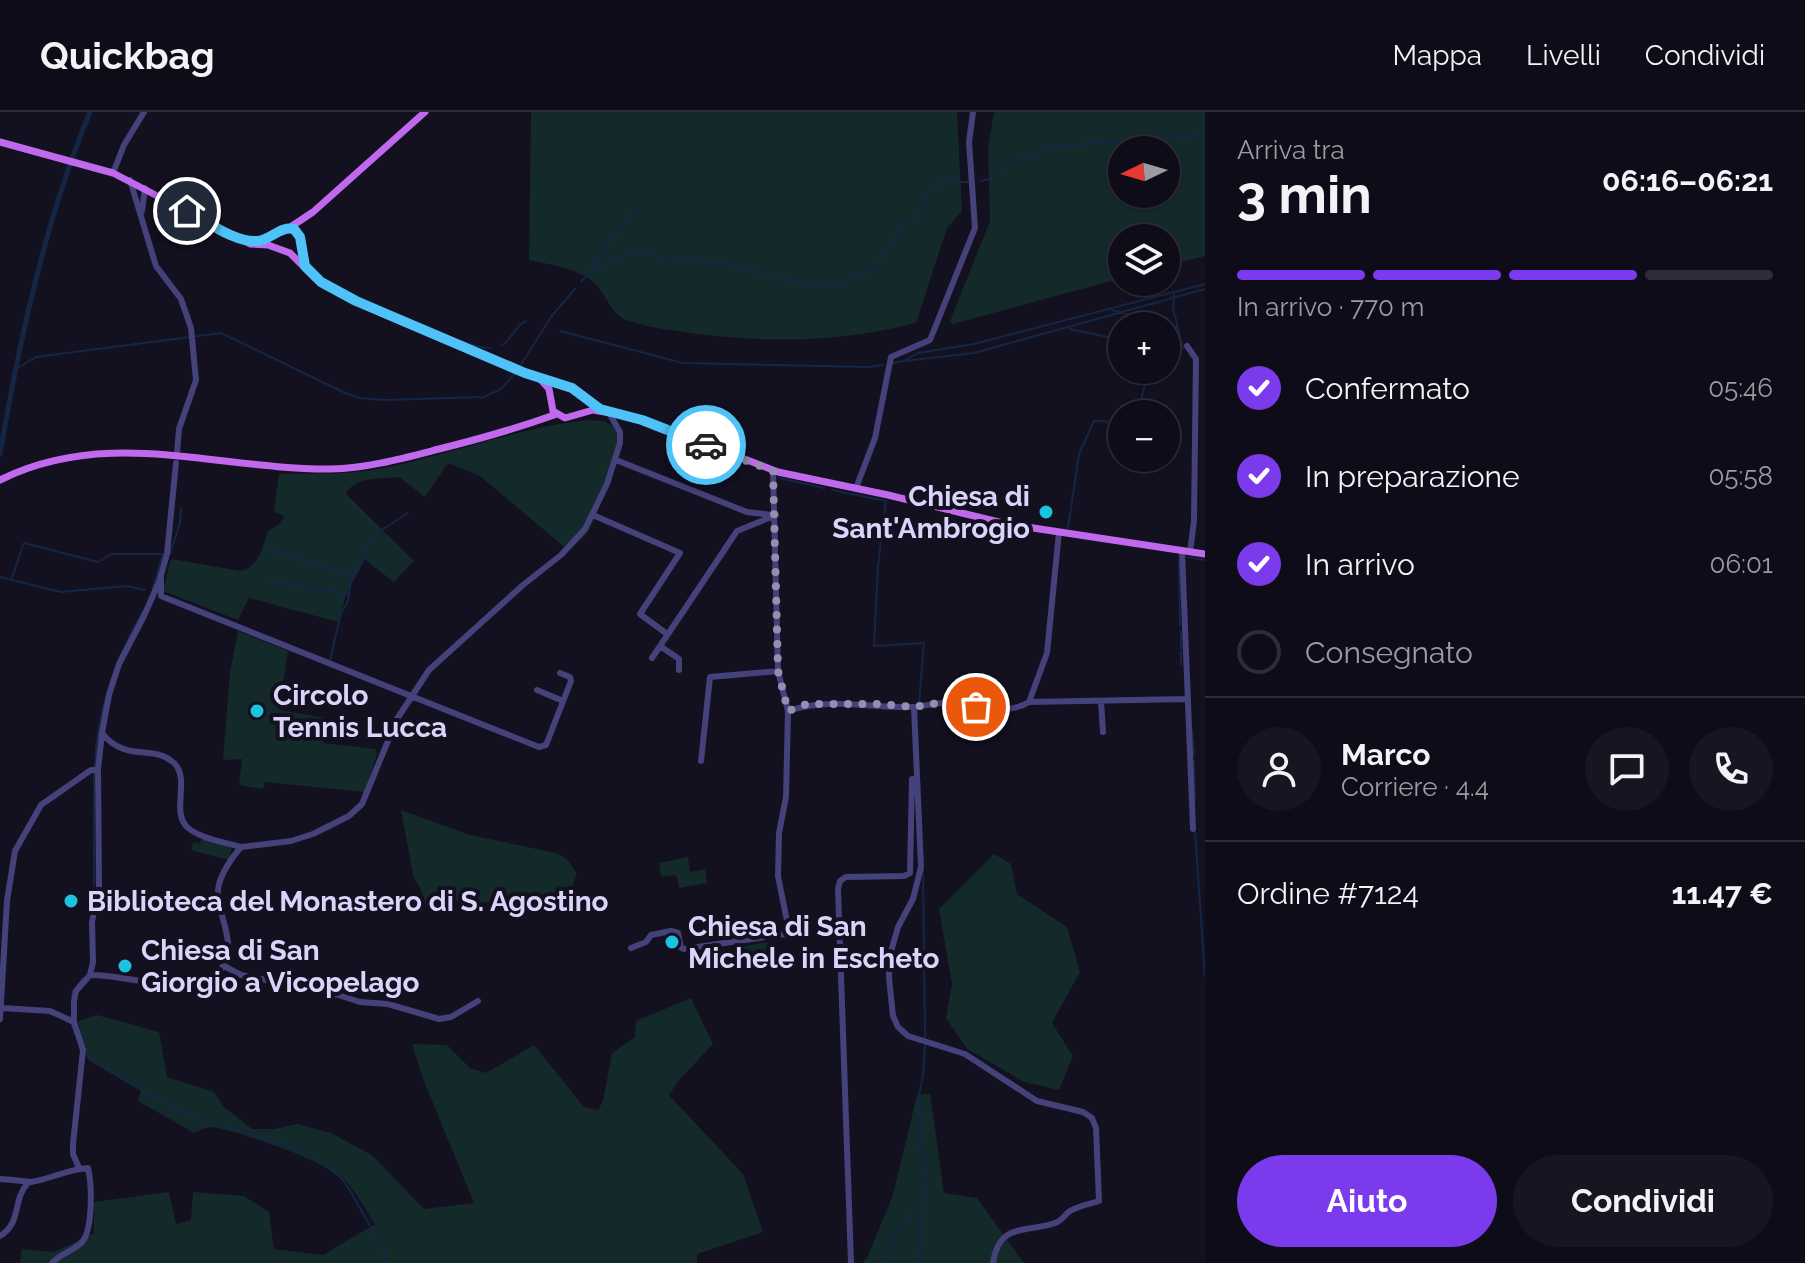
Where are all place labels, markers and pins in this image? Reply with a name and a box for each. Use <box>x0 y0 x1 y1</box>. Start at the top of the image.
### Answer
pin <box>153 177 221 245</box>
place label: Chiesa di Sant'Ambrogio <box>832 480 1030 545</box>
marker: Chiesa di Sant'Ambrogio <box>1037 503 1055 521</box>
pin <box>942 673 1010 741</box>
place label: Circolo Tennis Lucca <box>273 679 447 744</box>
marker: Circolo Tennis Lucca <box>248 702 266 720</box>
place label: Biblioteca del Monastero di S. Agostino <box>87 885 609 918</box>
marker: Biblioteca del Monastero di S. Agostino <box>62 892 80 910</box>
place label: Chiesa di San Michele in Escheto <box>688 910 939 975</box>
marker: Chiesa di San Michele in Escheto <box>663 933 681 951</box>
place label: Chiesa di San Giorgio a Vicopelago <box>141 934 419 999</box>
marker: Chiesa di San Giorgio a Vicopelago <box>116 957 134 975</box>

